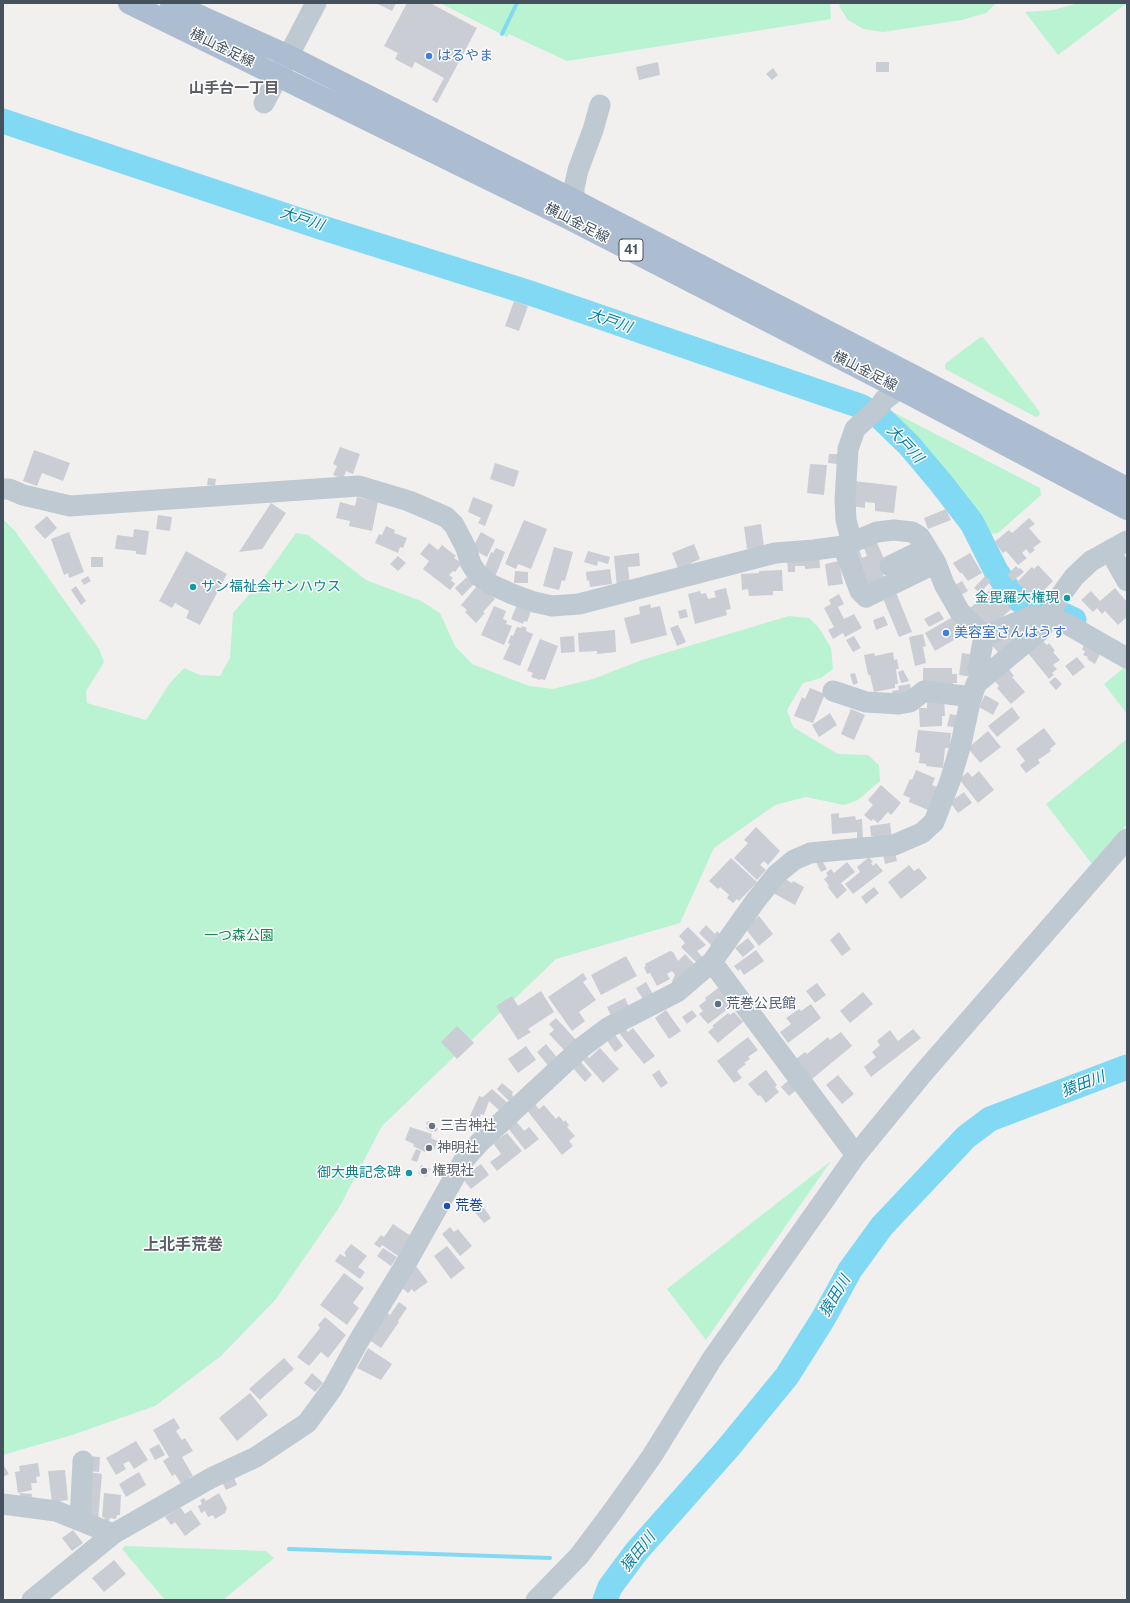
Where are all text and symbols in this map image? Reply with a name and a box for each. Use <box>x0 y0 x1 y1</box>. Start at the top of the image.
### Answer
street label: 横山金足線 <box>187 25 257 71</box>
place label: はるやま <box>437 48 493 64</box>
marker: はるやま <box>424 51 434 61</box>
district label: 山手台一丁目 <box>189 79 279 97</box>
street label: 横山金足線 <box>542 200 612 246</box>
water label: 大戸川 <box>278 203 326 235</box>
road number: 41 <box>619 239 643 261</box>
water label: 大戸川 <box>586 305 634 337</box>
street label: 横山金足線 <box>830 348 900 394</box>
water label: 大戸川 <box>883 421 927 467</box>
place label: サン福祉会サンハウス <box>201 579 341 595</box>
marker: サン福祉会サンハウス <box>188 582 198 592</box>
place label: 金毘羅大権現 <box>975 590 1059 606</box>
marker: 金毘羅大権現 <box>1062 593 1072 603</box>
place label: 美容室さんはうす <box>954 625 1066 641</box>
marker: 美容室さんはうす <box>941 628 951 638</box>
park label: 一つ森公園 <box>204 928 274 944</box>
place label: 荒巻公民館 <box>726 996 796 1012</box>
marker: 荒巻公民館 <box>713 999 723 1009</box>
water label: 猿田川 <box>1059 1068 1107 1100</box>
place label: 三吉神社 <box>440 1118 496 1134</box>
marker: 三吉神社 <box>427 1121 437 1131</box>
place label: 神明社 <box>437 1140 479 1156</box>
marker: 神明社 <box>424 1143 434 1153</box>
place label: 権現社 <box>432 1163 474 1179</box>
place label: 御大典記念碑 <box>317 1165 401 1181</box>
marker: 権現社 <box>419 1166 429 1176</box>
marker: 御大典記念碑 <box>404 1168 414 1178</box>
place label: 荒巻 <box>455 1198 483 1214</box>
marker: 荒巻 <box>442 1201 452 1211</box>
district label: 上北手荒巻 <box>143 1235 223 1255</box>
water label: 猿田川 <box>816 1272 854 1320</box>
water label: 猿田川 <box>617 1529 659 1575</box>

